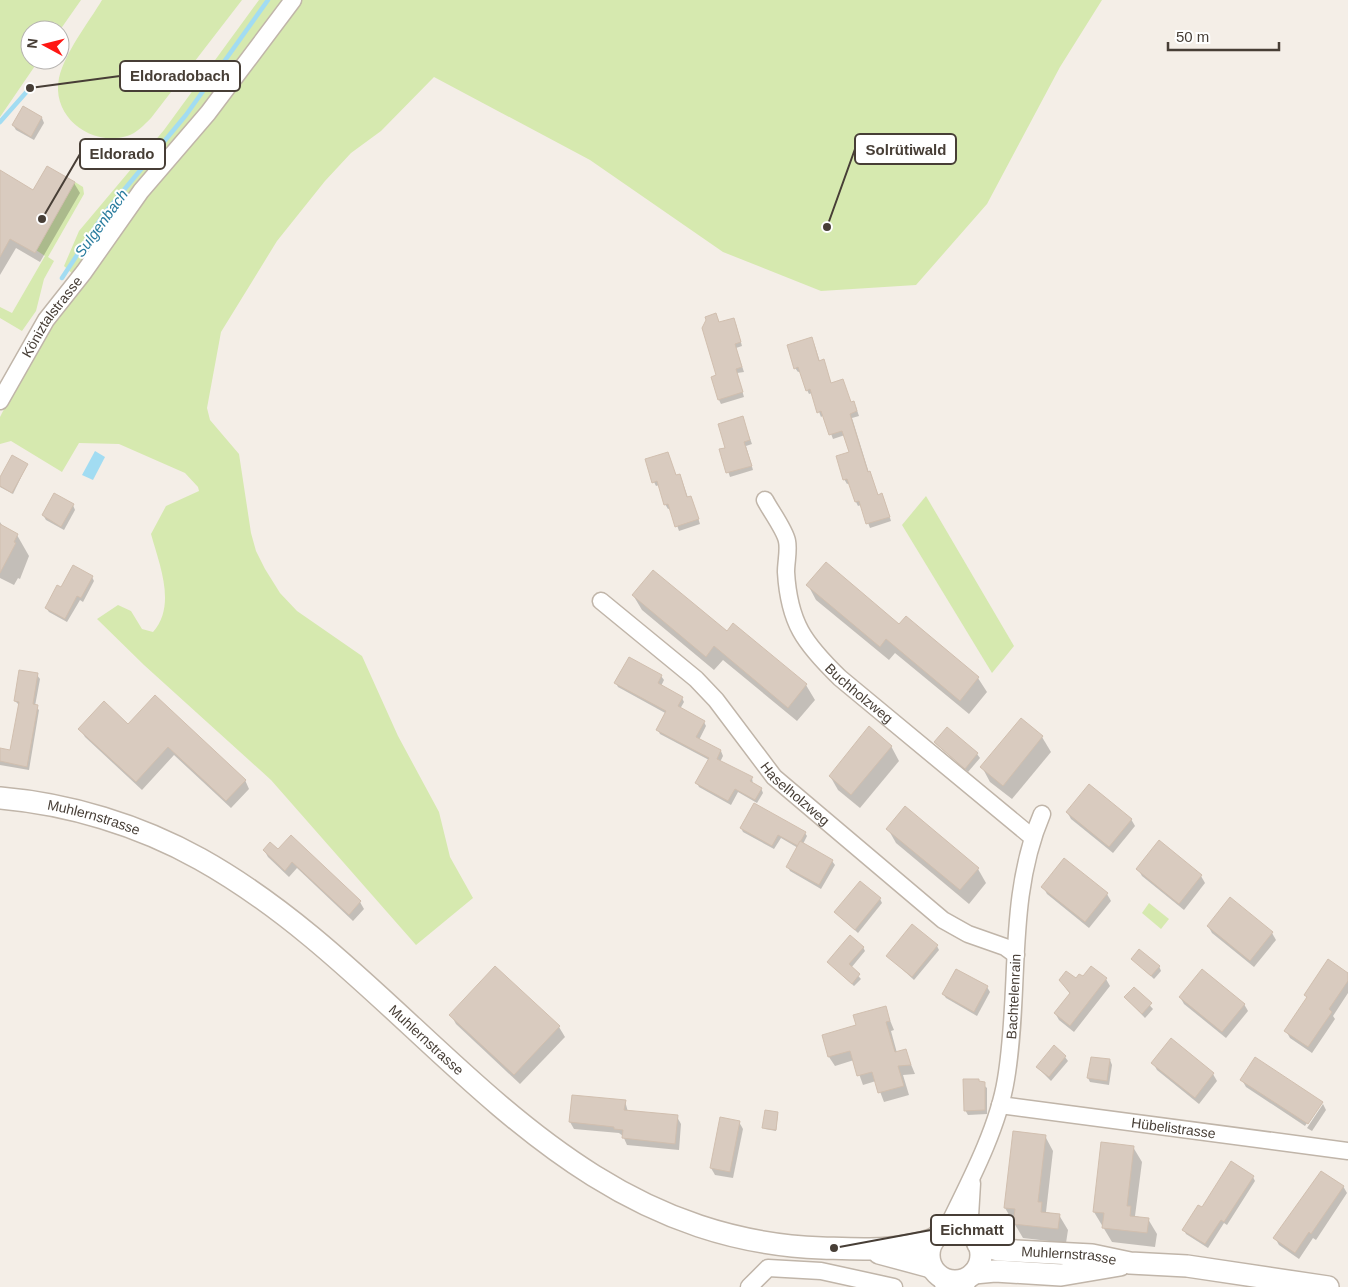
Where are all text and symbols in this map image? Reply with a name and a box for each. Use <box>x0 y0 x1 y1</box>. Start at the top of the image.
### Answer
north arrow <box>20 20 70 70</box>
scale bar <box>1168 20 1279 52</box>
text: 50 m <box>1176 28 1209 45</box>
text: N <box>24 37 41 49</box>
callout: Eldoradobach <box>120 61 240 91</box>
text: Eldoradobach <box>130 67 230 84</box>
callout: Solrütiwald <box>855 134 956 164</box>
callout: Eldorado <box>80 139 165 169</box>
text: Solrütiwald <box>866 141 946 158</box>
text: Eldorado <box>89 145 155 162</box>
water label: Sulgenbach <box>71 186 131 260</box>
street label: Köniztalstrasse <box>18 273 86 360</box>
street label: Buchholzweg <box>822 660 896 726</box>
street label: Haselholzweg <box>757 759 833 829</box>
street label: Muhlernstrasse <box>46 797 143 838</box>
street label: Bachtelenrain <box>1003 953 1024 1040</box>
street label: Muhlernstrasse <box>386 1001 467 1078</box>
street label: Hübelistrasse <box>1130 1114 1217 1141</box>
callout: Eichmatt <box>931 1215 1014 1245</box>
text: Eichmatt <box>940 1221 1004 1238</box>
street label: Muhlernstrasse <box>1021 1243 1118 1268</box>

